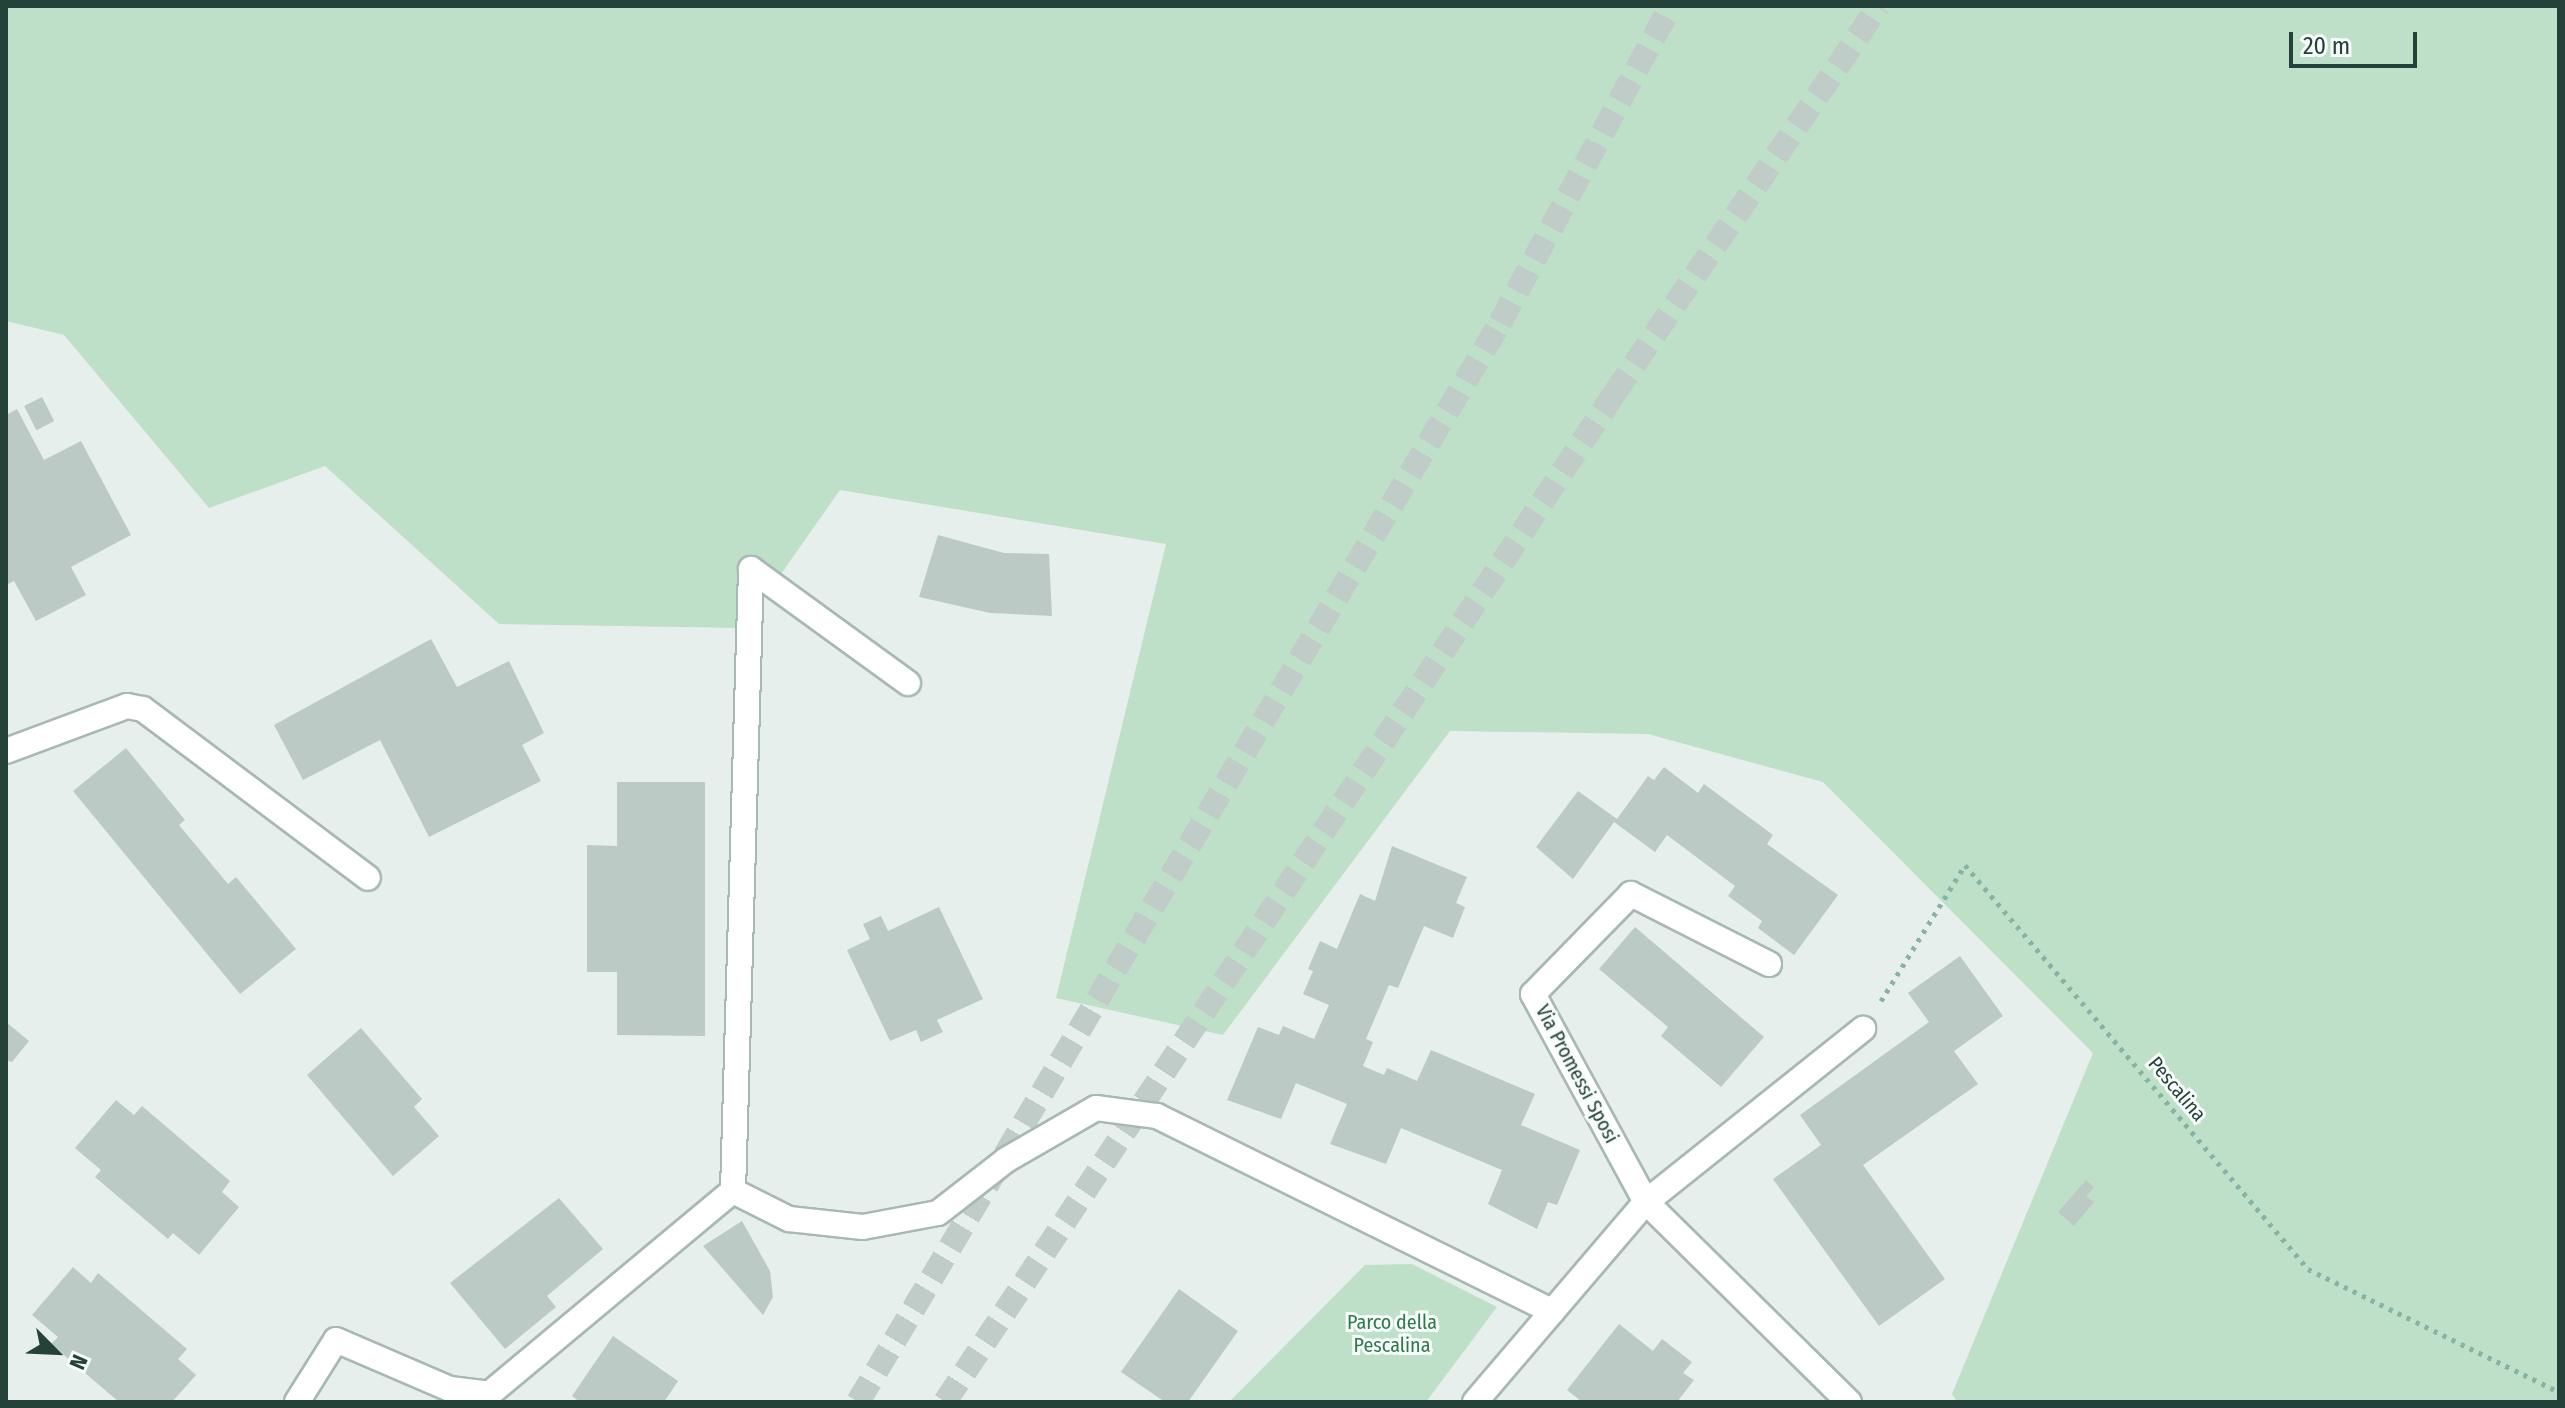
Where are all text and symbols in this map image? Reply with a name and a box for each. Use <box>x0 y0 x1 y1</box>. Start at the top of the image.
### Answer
scale bar <box>2293 16 2421 66</box>
text: 20 m <box>2303 32 2350 60</box>
street label: Via Promessi Sposi <box>1530 1001 1624 1147</box>
street label: Pescalina <box>2143 1052 2211 1126</box>
park label: Parco della Pescalina <box>1347 1310 1437 1357</box>
north arrow <box>16 1312 96 1392</box>
text: N <box>63 1350 93 1373</box>

